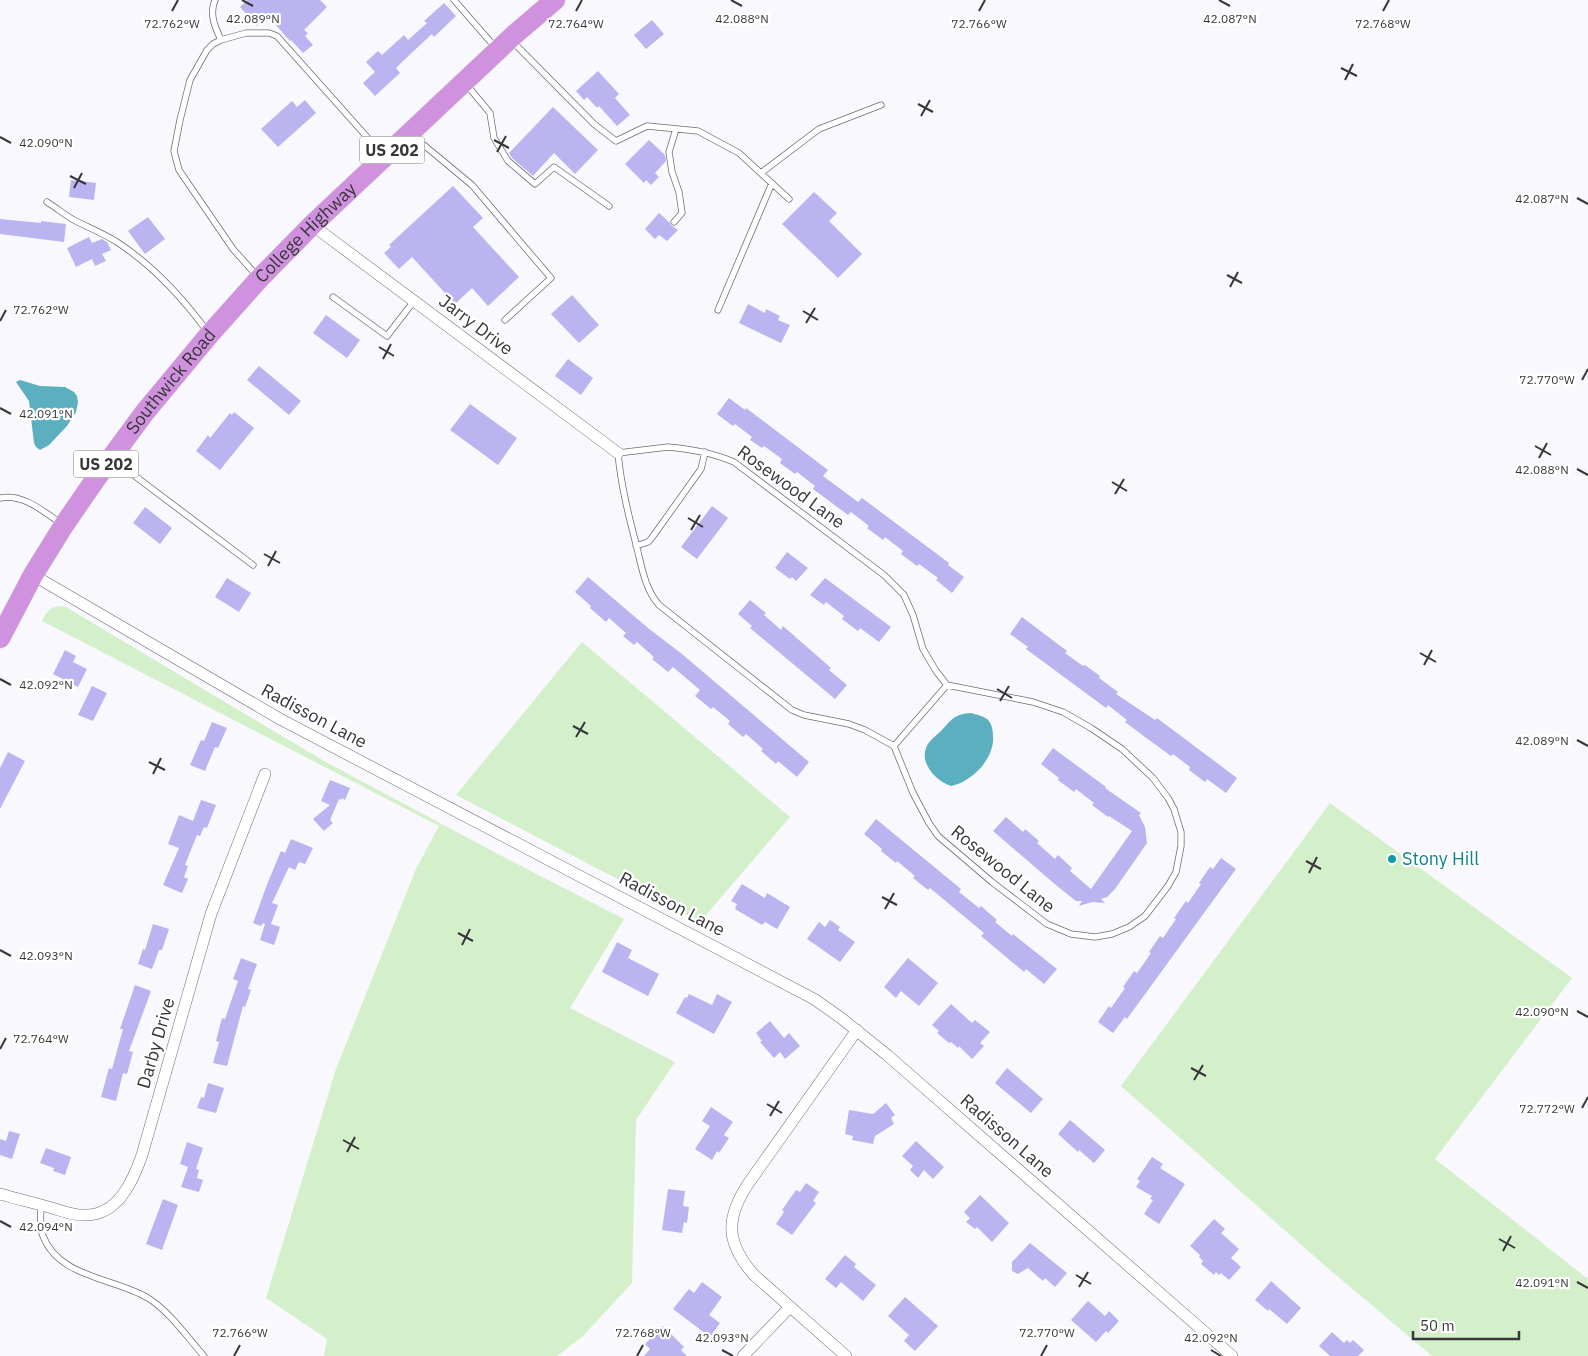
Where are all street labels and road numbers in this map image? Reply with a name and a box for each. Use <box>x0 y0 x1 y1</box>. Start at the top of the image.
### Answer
road number: US 202 <box>360 136 424 164</box>
street label: College Highway <box>250 177 361 287</box>
street label: Jarry Drive <box>435 289 518 360</box>
street label: Southwick Road <box>121 324 221 439</box>
street label: Rosewood Lane <box>733 440 850 533</box>
road number: US 202 <box>74 450 138 478</box>
street label: Radisson Lane <box>257 678 371 753</box>
street label: Rosewood Lane <box>947 820 1060 918</box>
street label: Radisson Lane <box>615 866 729 941</box>
street label: Darby Drive <box>132 995 180 1091</box>
street label: Radisson Lane <box>956 1089 1059 1183</box>

